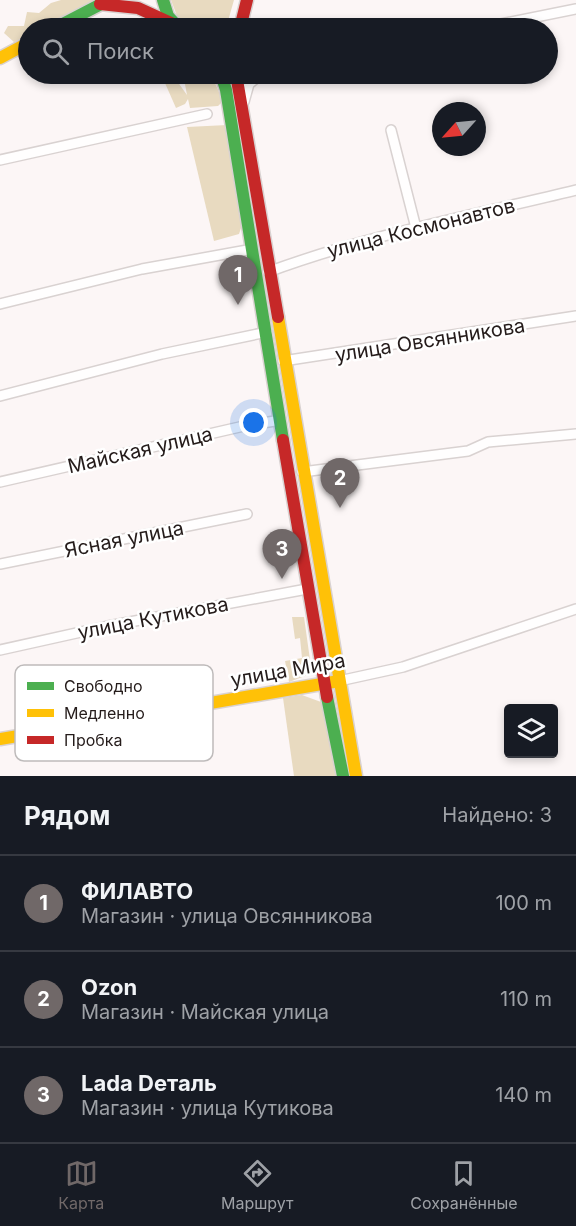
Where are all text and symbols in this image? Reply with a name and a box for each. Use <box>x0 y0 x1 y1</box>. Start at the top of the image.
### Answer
search box <box>18 18 558 84</box>
icon: search <box>39 35 72 68</box>
text: Поиск <box>87 38 154 64</box>
north arrow <box>432 102 486 156</box>
street label: улица Космонавтов <box>325 193 517 263</box>
pin: 1 <box>218 256 258 305</box>
street label: улица Овсянникова <box>333 313 527 367</box>
your location <box>239 408 268 437</box>
street label: Майская улица <box>65 422 215 478</box>
pin: 2 <box>320 458 360 508</box>
street label: Ясная улица <box>62 516 186 562</box>
pin: 3 <box>262 530 302 579</box>
street label: улица Кутикова <box>76 592 230 644</box>
street label: улица Мира <box>229 648 347 692</box>
legend <box>15 665 213 761</box>
text: Свободно <box>64 676 143 696</box>
text: Медленно <box>64 703 145 723</box>
map controls <box>504 704 558 758</box>
button: layers <box>504 704 558 758</box>
text: Пробка <box>64 730 122 750</box>
text: Рядом <box>24 800 110 831</box>
text: Найдено: 3 <box>442 803 552 827</box>
text: ФИЛАВТО <box>81 878 193 904</box>
text: 1 <box>39 891 48 915</box>
text: 100 m <box>495 891 552 915</box>
text: Магазин · улица Овсянникова <box>81 904 373 928</box>
text: Ozon <box>81 974 137 1000</box>
text: 2 <box>37 987 50 1011</box>
text: 110 m <box>500 987 552 1011</box>
text: Магазин · Майская улица <box>81 1000 329 1024</box>
text: Lada Dеталь <box>81 1070 217 1096</box>
text: 3 <box>37 1083 50 1107</box>
text: 140 m <box>495 1083 552 1107</box>
text: Магазин · улица Кутикова <box>81 1096 334 1120</box>
tab: Карта <box>58 1157 104 1213</box>
tab: Маршрут <box>221 1157 294 1213</box>
tab: Сохранённые <box>410 1157 518 1213</box>

